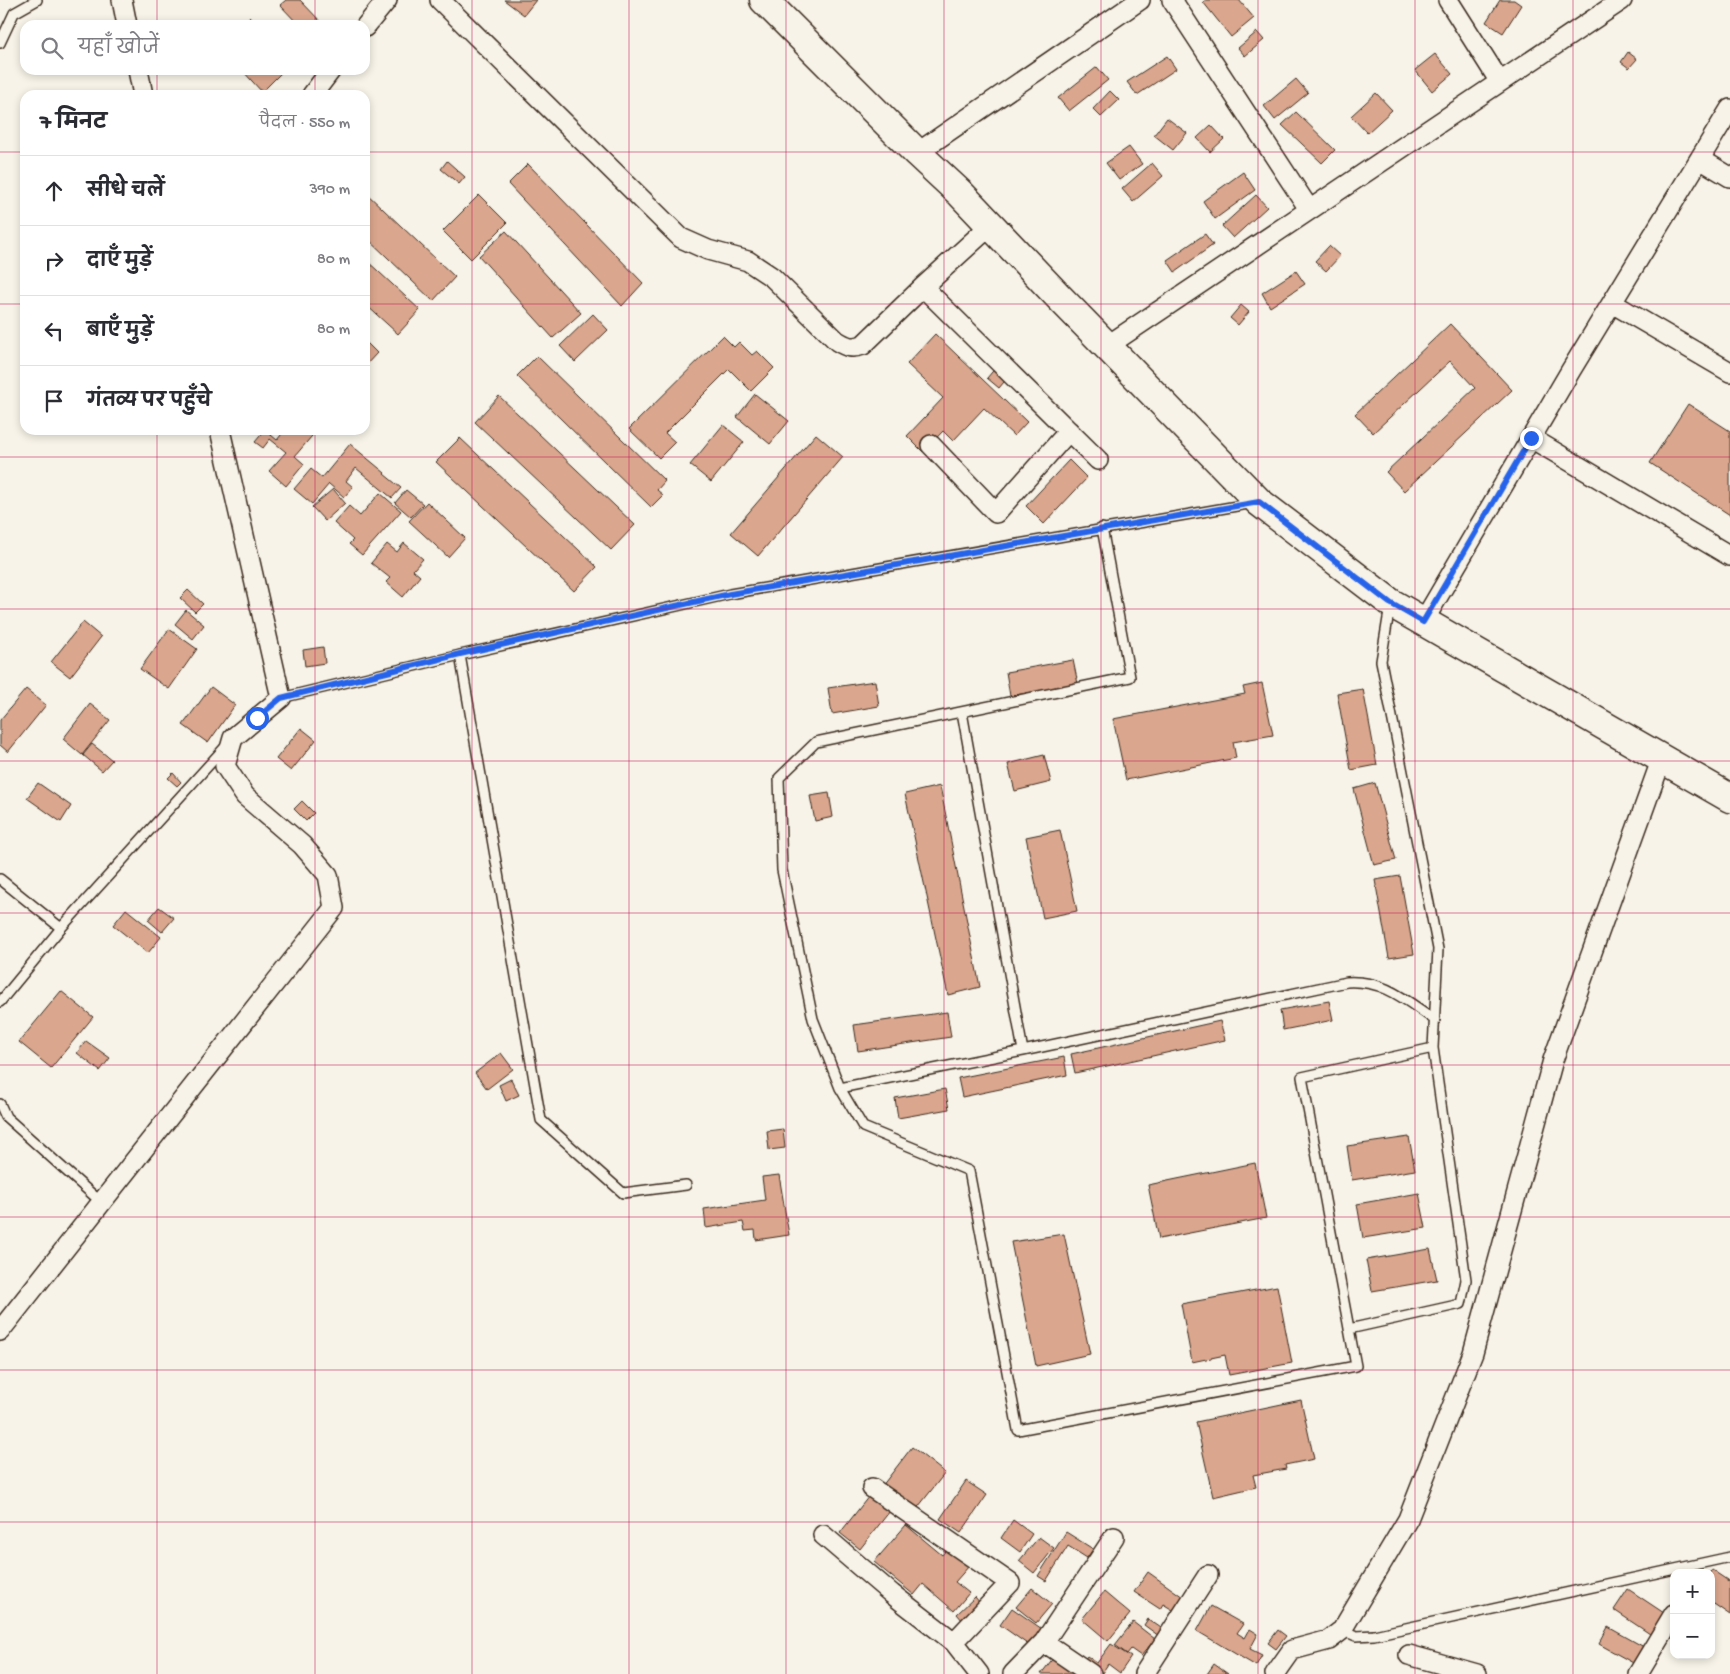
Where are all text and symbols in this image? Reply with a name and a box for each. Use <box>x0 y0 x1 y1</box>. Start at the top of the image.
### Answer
search box <box>20 20 370 75</box>
icon: search <box>38 34 66 62</box>
text: यहाँ खोजें <box>78 38 159 61</box>
text: 7 मिनट <box>40 112 107 137</box>
text: पैदल · 550 m <box>259 115 350 134</box>
icon: ahead <box>40 177 68 205</box>
text: सीधे चलें <box>87 181 164 204</box>
text: 390 m <box>309 181 350 200</box>
icon: right <box>40 247 68 275</box>
text: दाएँ मुड़ें <box>87 251 153 274</box>
text: 80 m <box>317 251 350 270</box>
icon: left <box>40 317 68 345</box>
text: बाएँ मुड़ें <box>87 321 153 344</box>
text: 80 m <box>317 321 350 340</box>
icon: arrive <box>40 387 68 415</box>
text: गंतव्य पर पहुँचे <box>87 391 211 414</box>
route end <box>1520 427 1543 450</box>
route start <box>246 707 269 730</box>
map controls <box>1670 1569 1715 1659</box>
button: + <box>1670 1569 1715 1614</box>
button: − <box>1670 1614 1715 1659</box>

